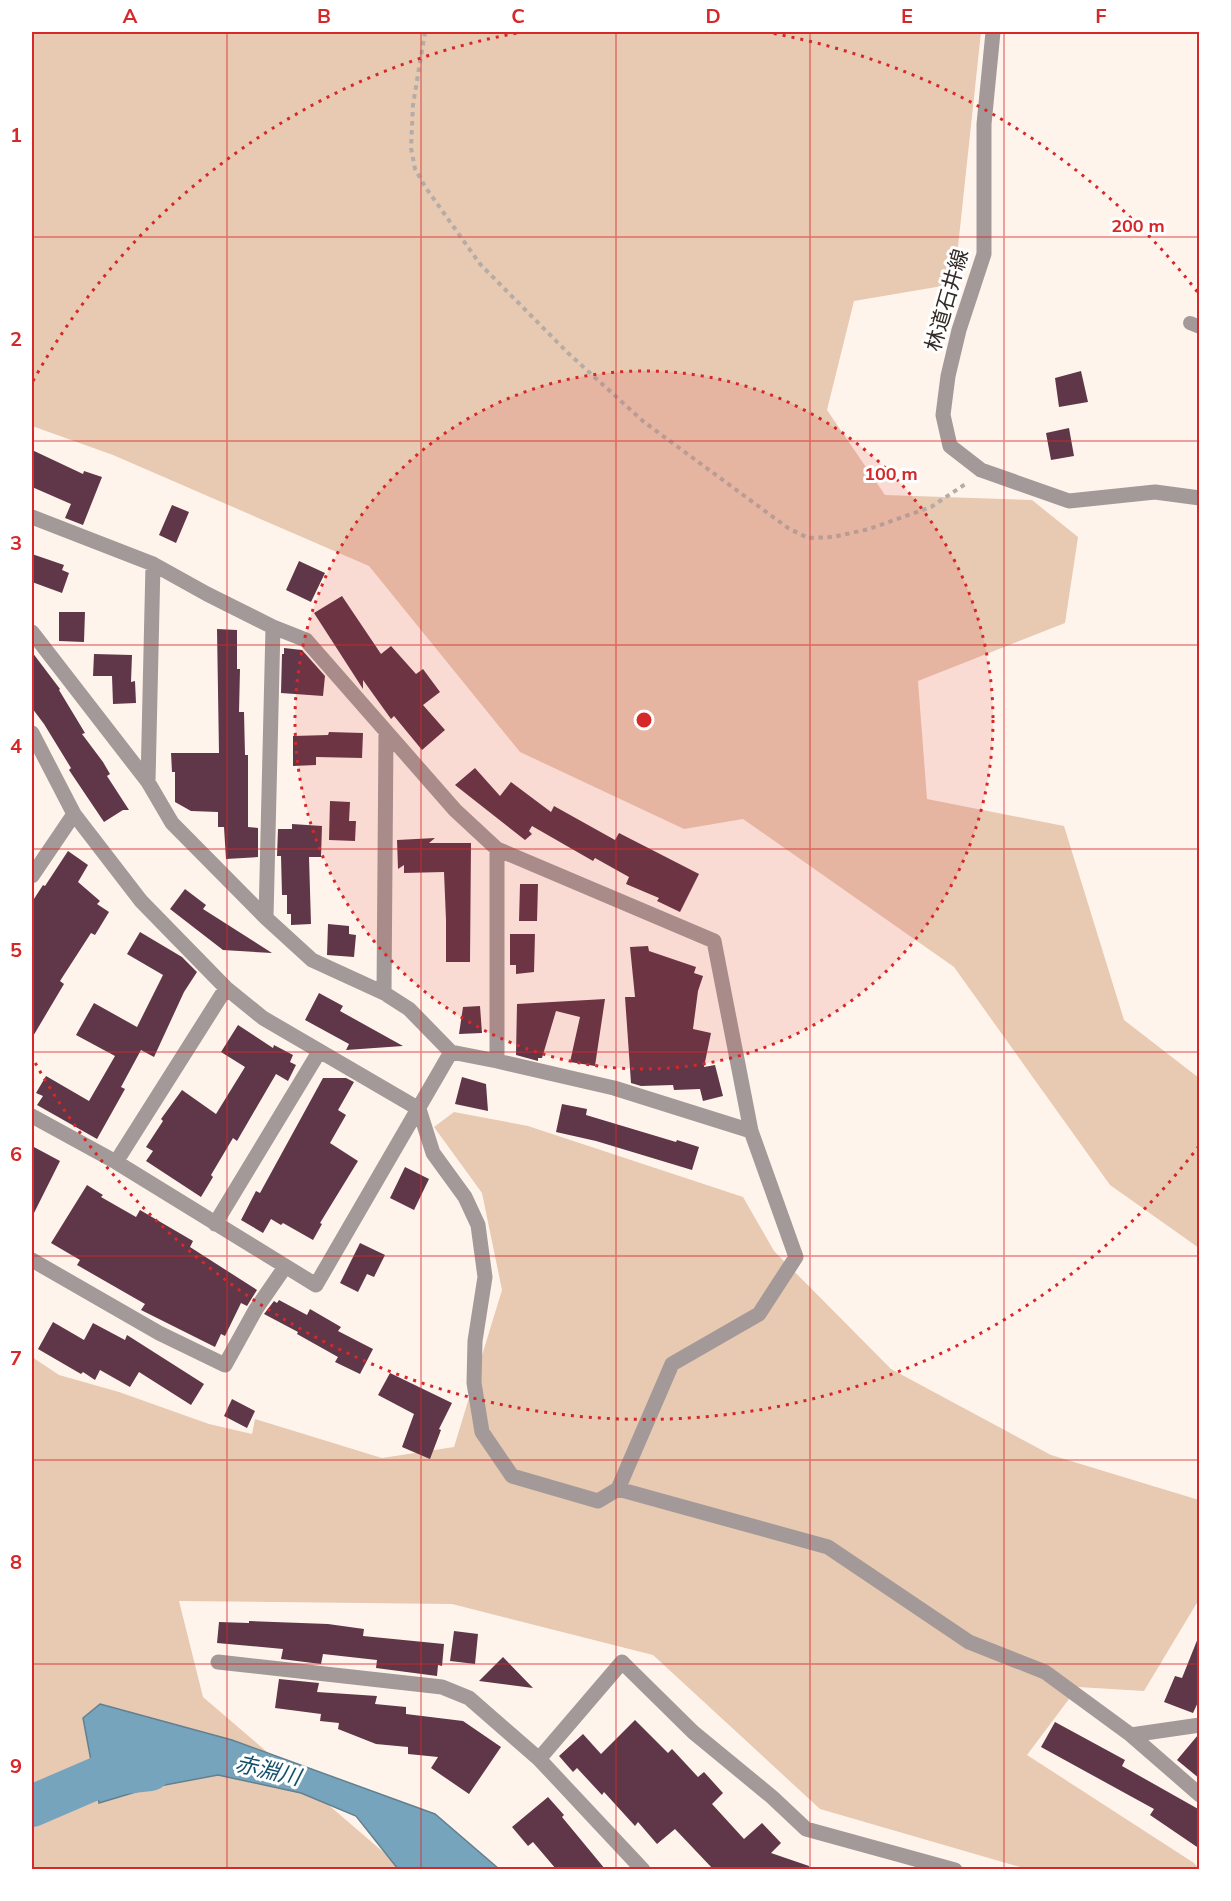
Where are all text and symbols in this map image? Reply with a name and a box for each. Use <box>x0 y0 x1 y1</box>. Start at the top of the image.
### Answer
text: A <box>123 3 138 28</box>
text: B <box>317 3 331 28</box>
text: C <box>511 3 525 28</box>
text: D <box>705 3 721 28</box>
text: E <box>901 3 913 28</box>
text: F <box>1095 3 1107 28</box>
text: 1 <box>10 122 22 147</box>
text: 200 m <box>1111 214 1165 237</box>
street label: 林道石井線 <box>919 246 973 354</box>
text: 2 <box>10 326 22 351</box>
text: 100 m <box>864 462 918 485</box>
text: 3 <box>10 530 22 555</box>
centre of rings <box>634 710 654 730</box>
text: 4 <box>10 733 22 758</box>
text: 5 <box>10 937 22 962</box>
text: 6 <box>10 1141 22 1166</box>
text: 7 <box>10 1345 22 1370</box>
text: 8 <box>10 1549 22 1574</box>
water label: 赤淵川 <box>233 1749 305 1792</box>
text: 9 <box>10 1753 22 1778</box>

